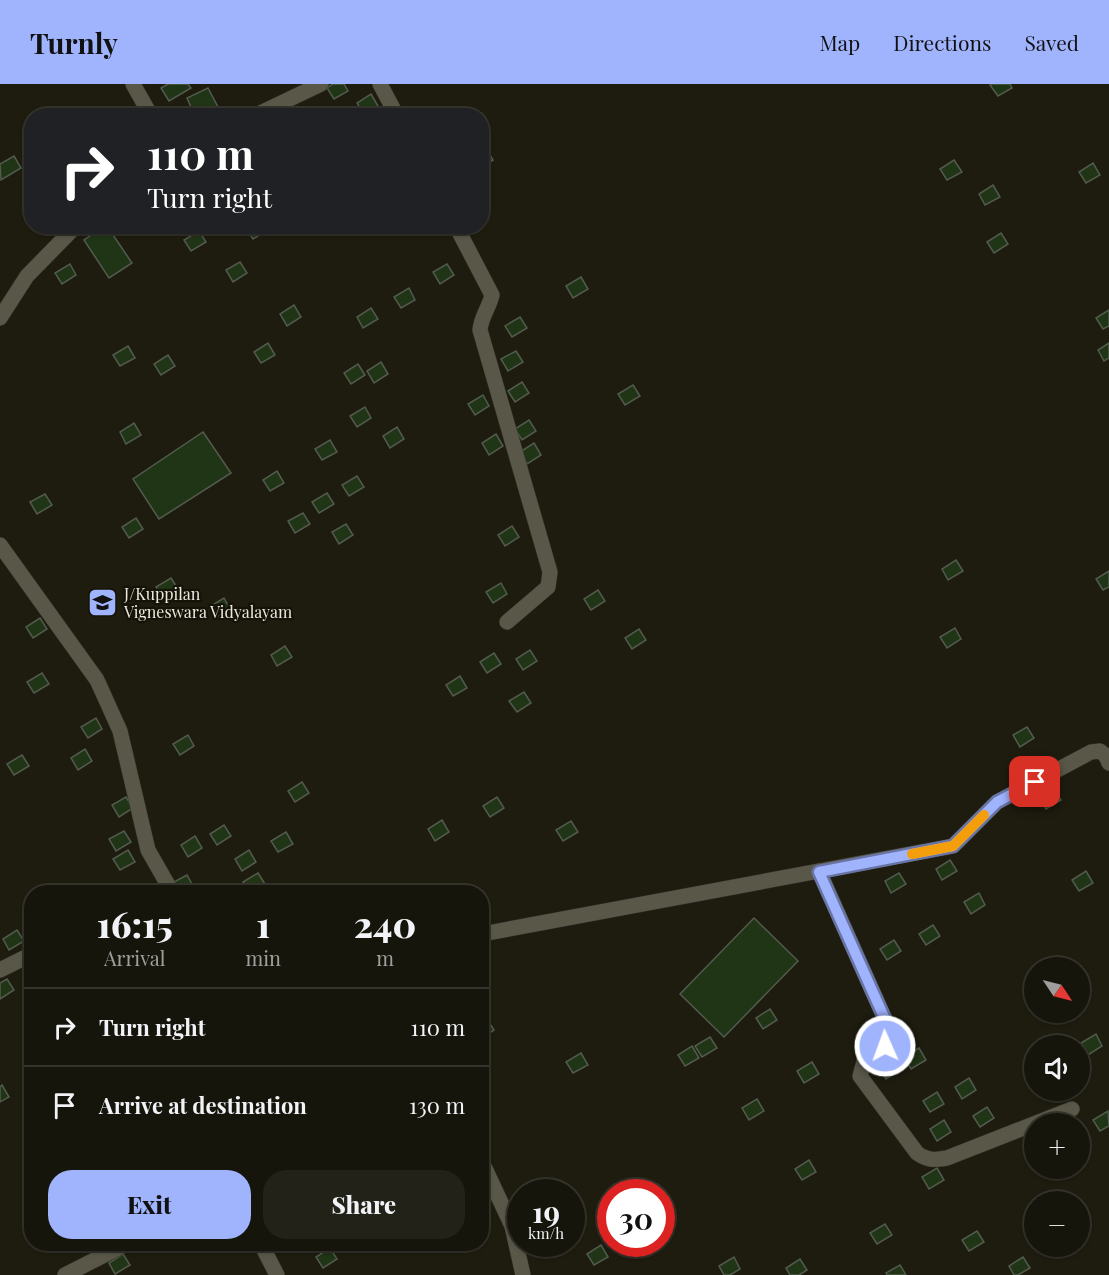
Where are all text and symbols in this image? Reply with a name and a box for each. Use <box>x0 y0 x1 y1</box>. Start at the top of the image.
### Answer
text: Turnly <box>30 24 118 61</box>
text: Map <box>819 28 860 56</box>
text: Directions <box>893 28 991 56</box>
text: Saved <box>1024 28 1079 56</box>
text: 110 m <box>147 125 254 181</box>
icon: right <box>48 132 126 210</box>
text: Turn right <box>147 179 272 215</box>
place label: J/Kuppilan Vigneswara Vidyalayam <box>123 583 292 622</box>
school or university icon: J/Kuppilan Vigneswara Vidyalayam <box>87 586 119 618</box>
pin <box>1009 756 1060 807</box>
icon: arrive <box>1018 765 1051 798</box>
text: 16:15 <box>97 899 173 947</box>
text: 1 <box>256 899 270 947</box>
text: 240 <box>354 899 416 947</box>
text: Arrival <box>104 944 166 971</box>
text: min <box>245 944 281 971</box>
text: m <box>376 944 394 971</box>
north arrow <box>1024 957 1090 1023</box>
map controls <box>1024 957 1090 1257</box>
icon: right <box>48 1011 81 1044</box>
text: Turn right <box>99 1012 205 1042</box>
text: 110 m <box>411 1012 465 1042</box>
position arrow <box>853 1014 917 1078</box>
button: sound <box>1024 1035 1090 1101</box>
icon: arrive <box>48 1089 81 1122</box>
text: Arrive at destination <box>99 1090 307 1120</box>
text: 130 m <box>409 1090 465 1120</box>
button: + <box>1024 1113 1090 1179</box>
button: Exit <box>48 1170 251 1239</box>
button: Share <box>263 1170 465 1239</box>
speed limit sign: 30 <box>597 1179 675 1257</box>
text: 19 <box>532 1191 560 1231</box>
button: − <box>1024 1191 1090 1257</box>
text: km/h <box>528 1223 564 1243</box>

